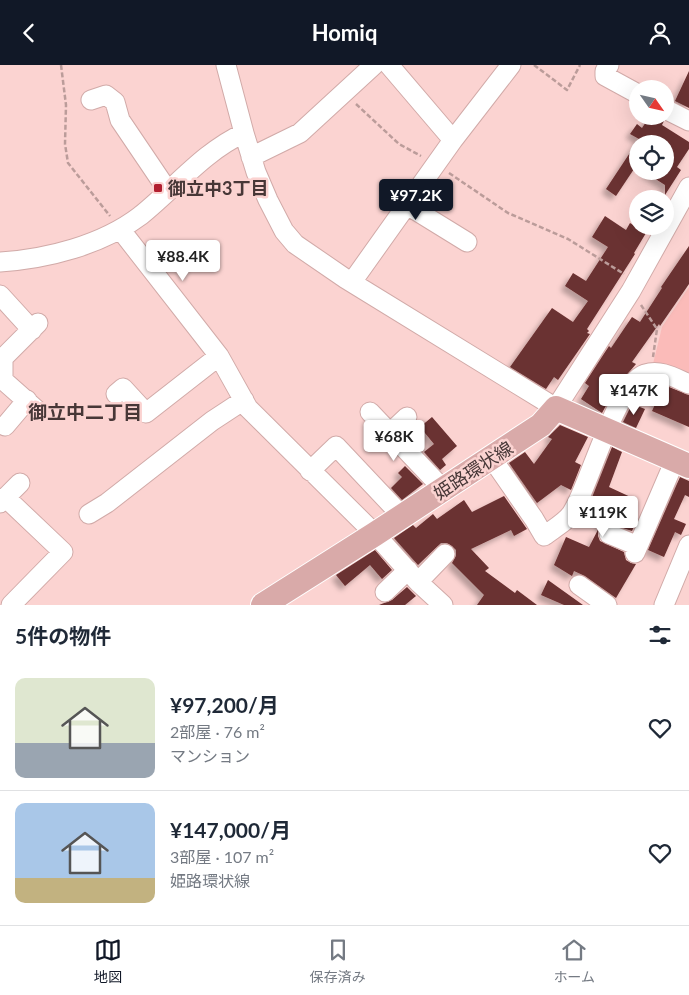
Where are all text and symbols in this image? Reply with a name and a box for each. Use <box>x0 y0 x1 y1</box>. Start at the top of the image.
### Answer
icon: back <box>15 19 43 47</box>
text: Homiq <box>312 19 377 46</box>
icon: person <box>646 19 674 47</box>
north arrow <box>629 80 674 125</box>
map controls <box>629 80 674 235</box>
button: locate <box>629 135 674 180</box>
place label: 御立中3丁目 <box>167 177 268 199</box>
pin: ¥97.2K <box>375 179 457 221</box>
marker: 御立中3丁目 <box>152 182 164 194</box>
text: ¥97.2K <box>390 185 442 204</box>
button: layers <box>629 190 674 235</box>
pin: ¥88.4K <box>142 239 224 282</box>
text: ¥88.4K <box>157 246 209 265</box>
pin: ¥147K <box>599 373 669 416</box>
text: ¥147K <box>610 380 658 399</box>
district label: 御立中二丁目 <box>28 400 142 423</box>
pin: ¥68K <box>364 419 424 462</box>
text: ¥68K <box>375 426 413 445</box>
street label: 姫路環状線 <box>429 436 517 504</box>
pin: ¥119K <box>568 495 638 538</box>
text: ¥119K <box>579 502 627 521</box>
icon: filters <box>646 621 674 649</box>
text: 5件の物件 <box>15 623 111 648</box>
text: ¥97,200/月 <box>170 692 279 717</box>
icon: home <box>55 698 115 758</box>
icon: heart <box>646 714 674 742</box>
text: 2部屋 · 76 m² <box>170 722 265 741</box>
text: マンション <box>170 746 250 765</box>
text: ¥147,000/月 <box>170 817 291 842</box>
icon: home <box>55 823 115 883</box>
icon: heart <box>646 839 674 867</box>
text: 3部屋 · 107 m² <box>170 847 274 866</box>
text: 姫路環状線 <box>170 871 250 890</box>
tab: 地図 <box>94 936 122 986</box>
tab: 保存済み <box>310 936 366 986</box>
tab: ホーム <box>553 936 595 986</box>

